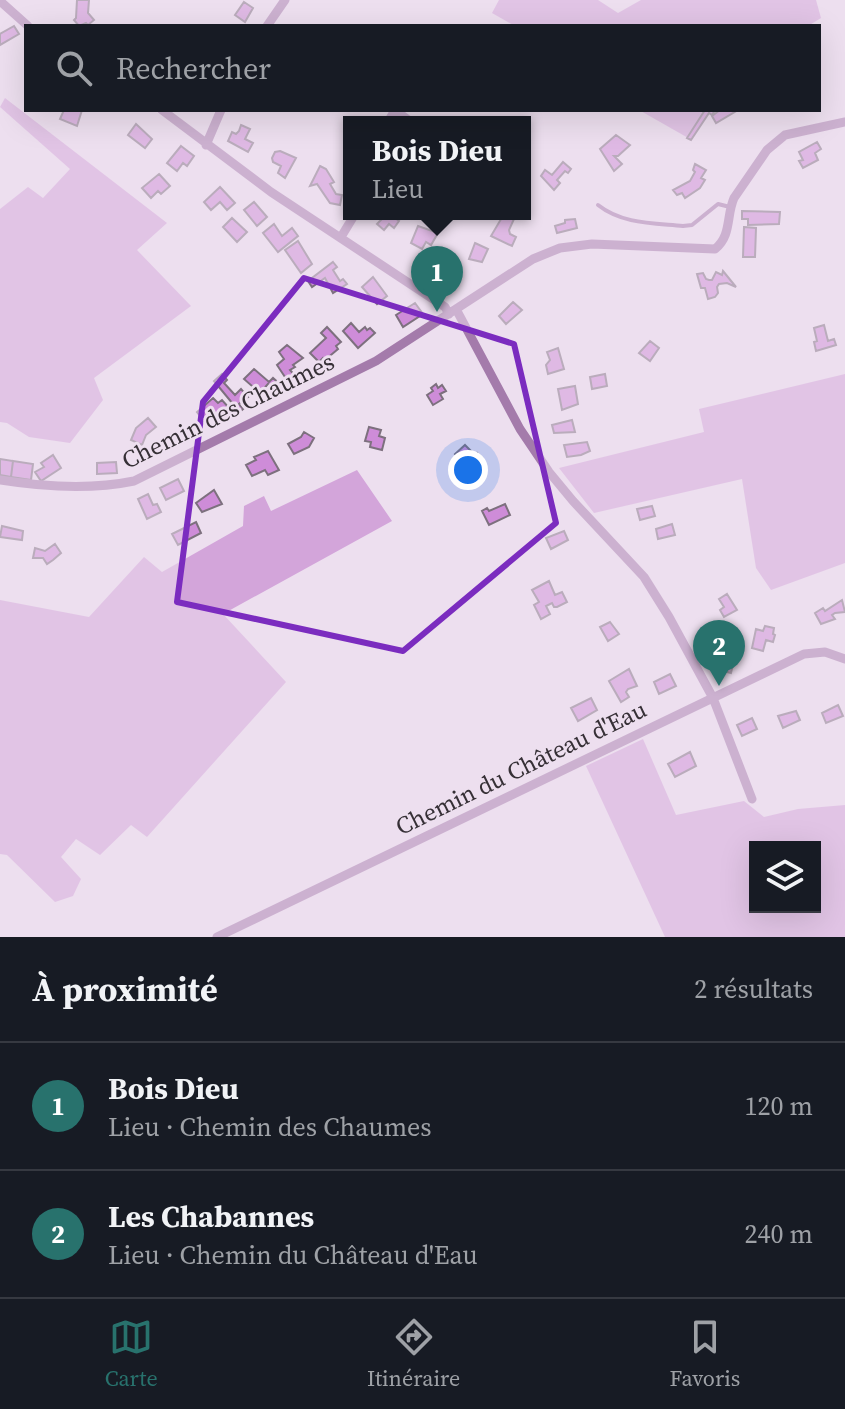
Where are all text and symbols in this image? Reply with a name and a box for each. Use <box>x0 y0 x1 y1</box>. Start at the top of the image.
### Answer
search box <box>24 24 821 112</box>
icon: search <box>52 46 96 90</box>
text: Rechercher <box>116 48 271 89</box>
popup <box>343 116 531 220</box>
text: Bois Dieu <box>372 130 502 171</box>
text: Lieu <box>372 171 423 207</box>
pin: 1 <box>411 246 463 312</box>
street label: Chemin des Chaumes <box>116 345 340 476</box>
your location <box>448 450 488 490</box>
pin: 2 <box>693 620 745 686</box>
street label: Chemin du Château d'Eau <box>390 692 652 843</box>
map controls <box>749 841 821 913</box>
button: layers <box>749 841 821 913</box>
text: À proximité <box>32 966 218 1012</box>
text: 2 résultats <box>694 971 813 1007</box>
text: Bois Dieu <box>108 1068 239 1109</box>
text: 1 <box>51 1088 65 1124</box>
text: 120 m <box>745 1088 813 1124</box>
text: Lieu · Chemin des Chaumes <box>108 1109 432 1145</box>
text: Les Chabannes <box>108 1196 314 1237</box>
text: 2 <box>51 1216 65 1252</box>
text: 240 m <box>745 1216 813 1252</box>
text: Lieu · Chemin du Château d'Eau <box>108 1237 478 1273</box>
tab: Carte <box>105 1315 158 1393</box>
tab: Itinéraire <box>367 1315 460 1393</box>
tab: Favoris <box>670 1315 740 1393</box>

